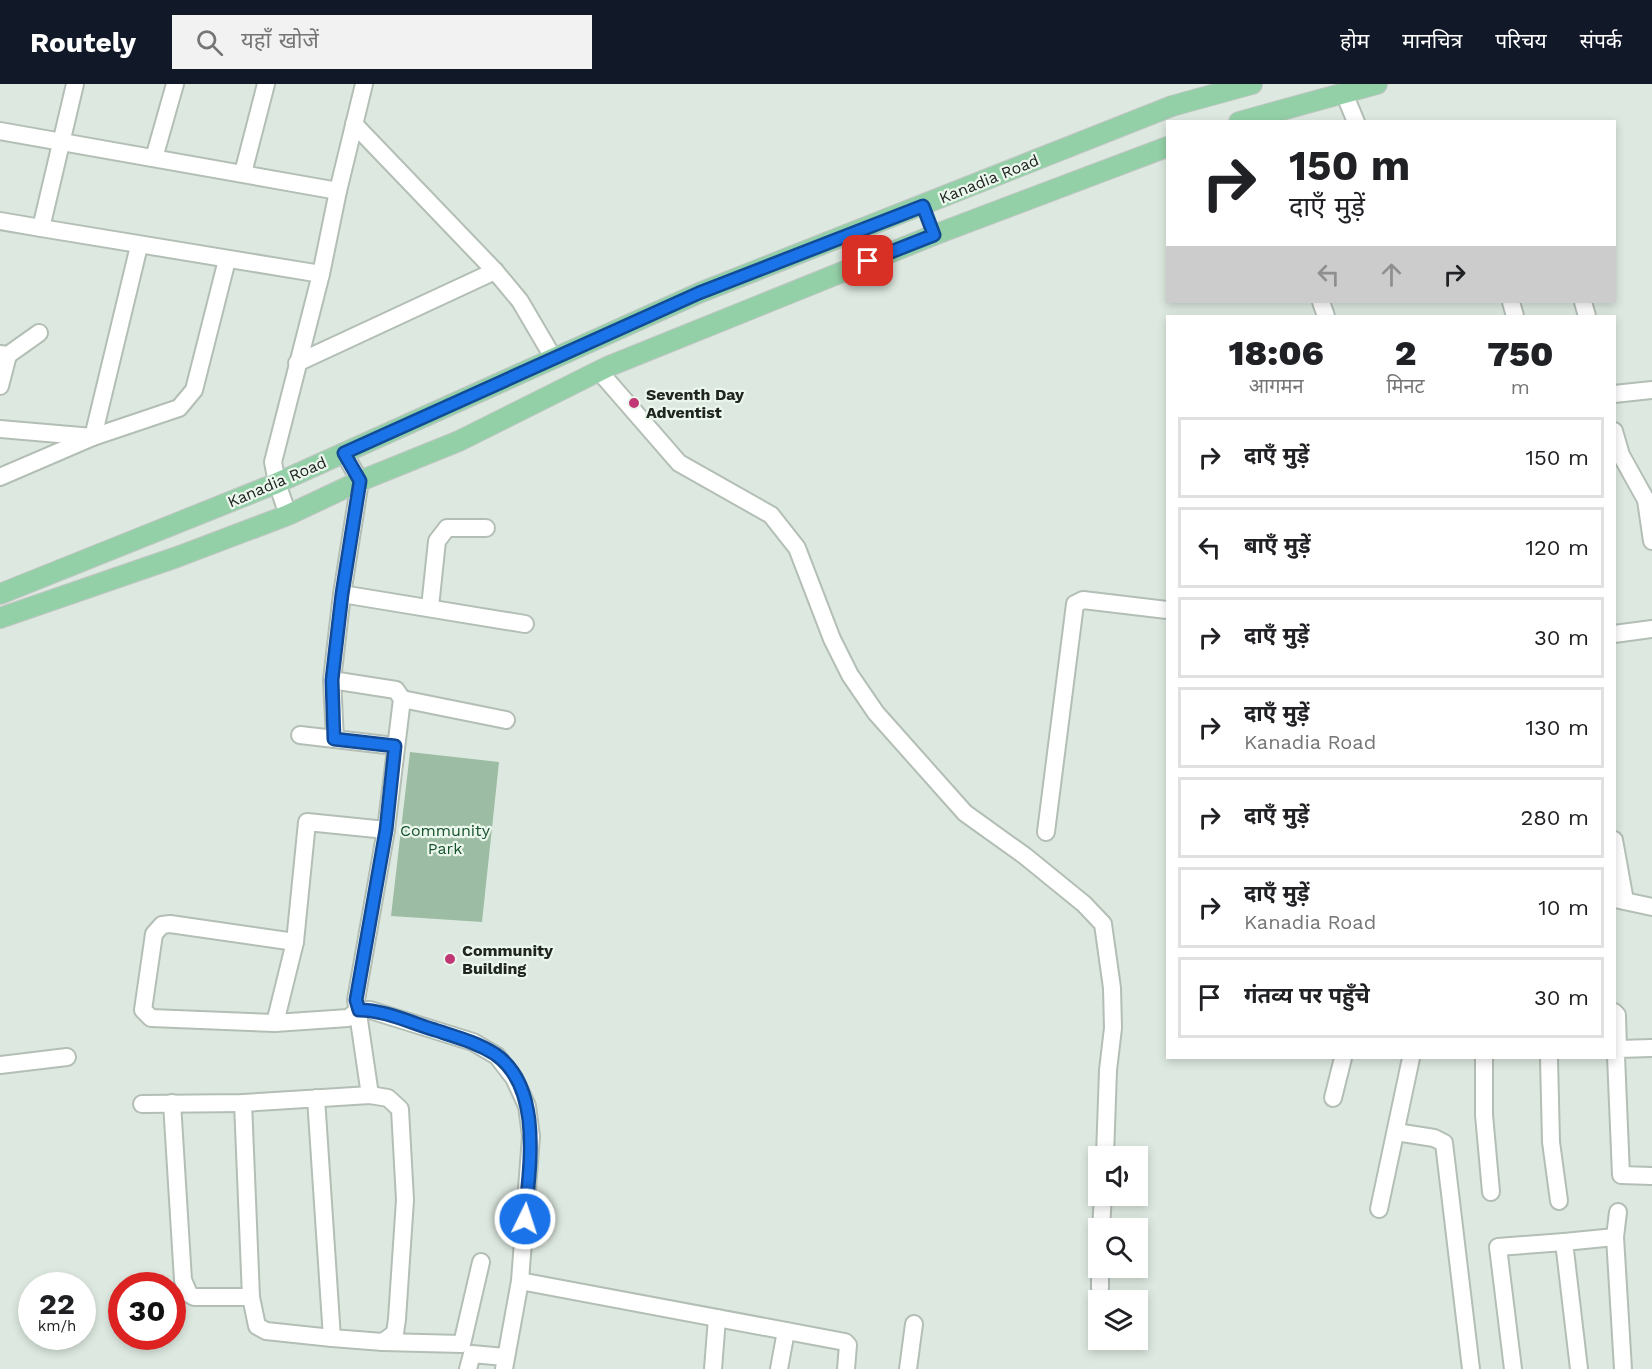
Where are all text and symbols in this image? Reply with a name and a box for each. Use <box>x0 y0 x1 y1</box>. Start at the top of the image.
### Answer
search box <box>172 15 592 69</box>
text: Routely <box>30 26 136 59</box>
icon: search <box>193 26 226 59</box>
text: यहाँ खोजें <box>241 28 319 53</box>
text: होम <box>1340 28 1369 53</box>
text: मानचित्र <box>1402 28 1462 53</box>
text: परिचय <box>1495 28 1547 53</box>
text: संपर्क <box>1580 28 1622 53</box>
text: 150 m <box>1289 141 1410 190</box>
icon: right <box>1190 144 1268 222</box>
street label: Kanadia Road <box>936 150 1042 208</box>
text: दाएँ मुड़ें <box>1289 191 1365 223</box>
pin <box>842 235 893 286</box>
icon: arrive <box>851 244 884 277</box>
icon: left <box>1312 258 1345 291</box>
icon: ahead <box>1375 258 1408 291</box>
icon: right <box>1438 258 1471 291</box>
text: 18:06 <box>1228 332 1324 374</box>
text: 2 <box>1395 332 1416 374</box>
text: 750 <box>1487 333 1554 375</box>
text: आगमन <box>1249 374 1304 398</box>
text: मिनट <box>1386 374 1425 398</box>
text: m <box>1511 375 1530 399</box>
place label: Seventh Day Adventist <box>646 385 745 422</box>
marker: Seventh Day Adventist <box>627 396 641 410</box>
icon: right <box>1193 441 1226 474</box>
text: दाएँ मुड़ें <box>1244 443 1309 468</box>
text: 150 m <box>1525 445 1589 470</box>
street label: Kanadia Road <box>225 453 329 511</box>
icon: left <box>1193 531 1226 564</box>
text: बाएँ मुड़ें <box>1244 533 1311 558</box>
text: 120 m <box>1525 535 1589 560</box>
icon: right <box>1193 621 1226 654</box>
text: दाएँ मुड़ें <box>1244 623 1309 648</box>
text: 30 m <box>1534 625 1589 650</box>
text: दाएँ मुड़ें <box>1244 701 1309 726</box>
icon: right <box>1193 711 1226 744</box>
text: 130 m <box>1525 715 1589 740</box>
text: Kanadia Road <box>1244 730 1376 754</box>
icon: right <box>1193 801 1226 834</box>
text: दाएँ मुड़ें <box>1244 803 1309 828</box>
text: 280 m <box>1520 805 1589 830</box>
park label: Community Park <box>400 821 491 858</box>
text: दाएँ मुड़ें <box>1244 881 1309 906</box>
icon: right <box>1193 891 1226 924</box>
text: 10 m <box>1538 895 1589 920</box>
text: Kanadia Road <box>1244 910 1376 934</box>
place label: Community Building <box>462 941 554 978</box>
marker: Community Building <box>443 952 457 966</box>
icon: arrive <box>1193 981 1226 1014</box>
text: गंतव्य पर पहुँचे <box>1244 983 1370 1008</box>
text: 30 m <box>1534 985 1589 1010</box>
map controls <box>1088 1146 1148 1350</box>
button: sound <box>1088 1146 1148 1206</box>
position arrow <box>493 1187 557 1251</box>
button: search <box>1088 1218 1148 1278</box>
speed limit sign: 30 <box>108 1272 186 1350</box>
text: 22 <box>39 1286 75 1321</box>
button: layers <box>1088 1290 1148 1350</box>
text: km/h <box>38 1317 76 1335</box>

